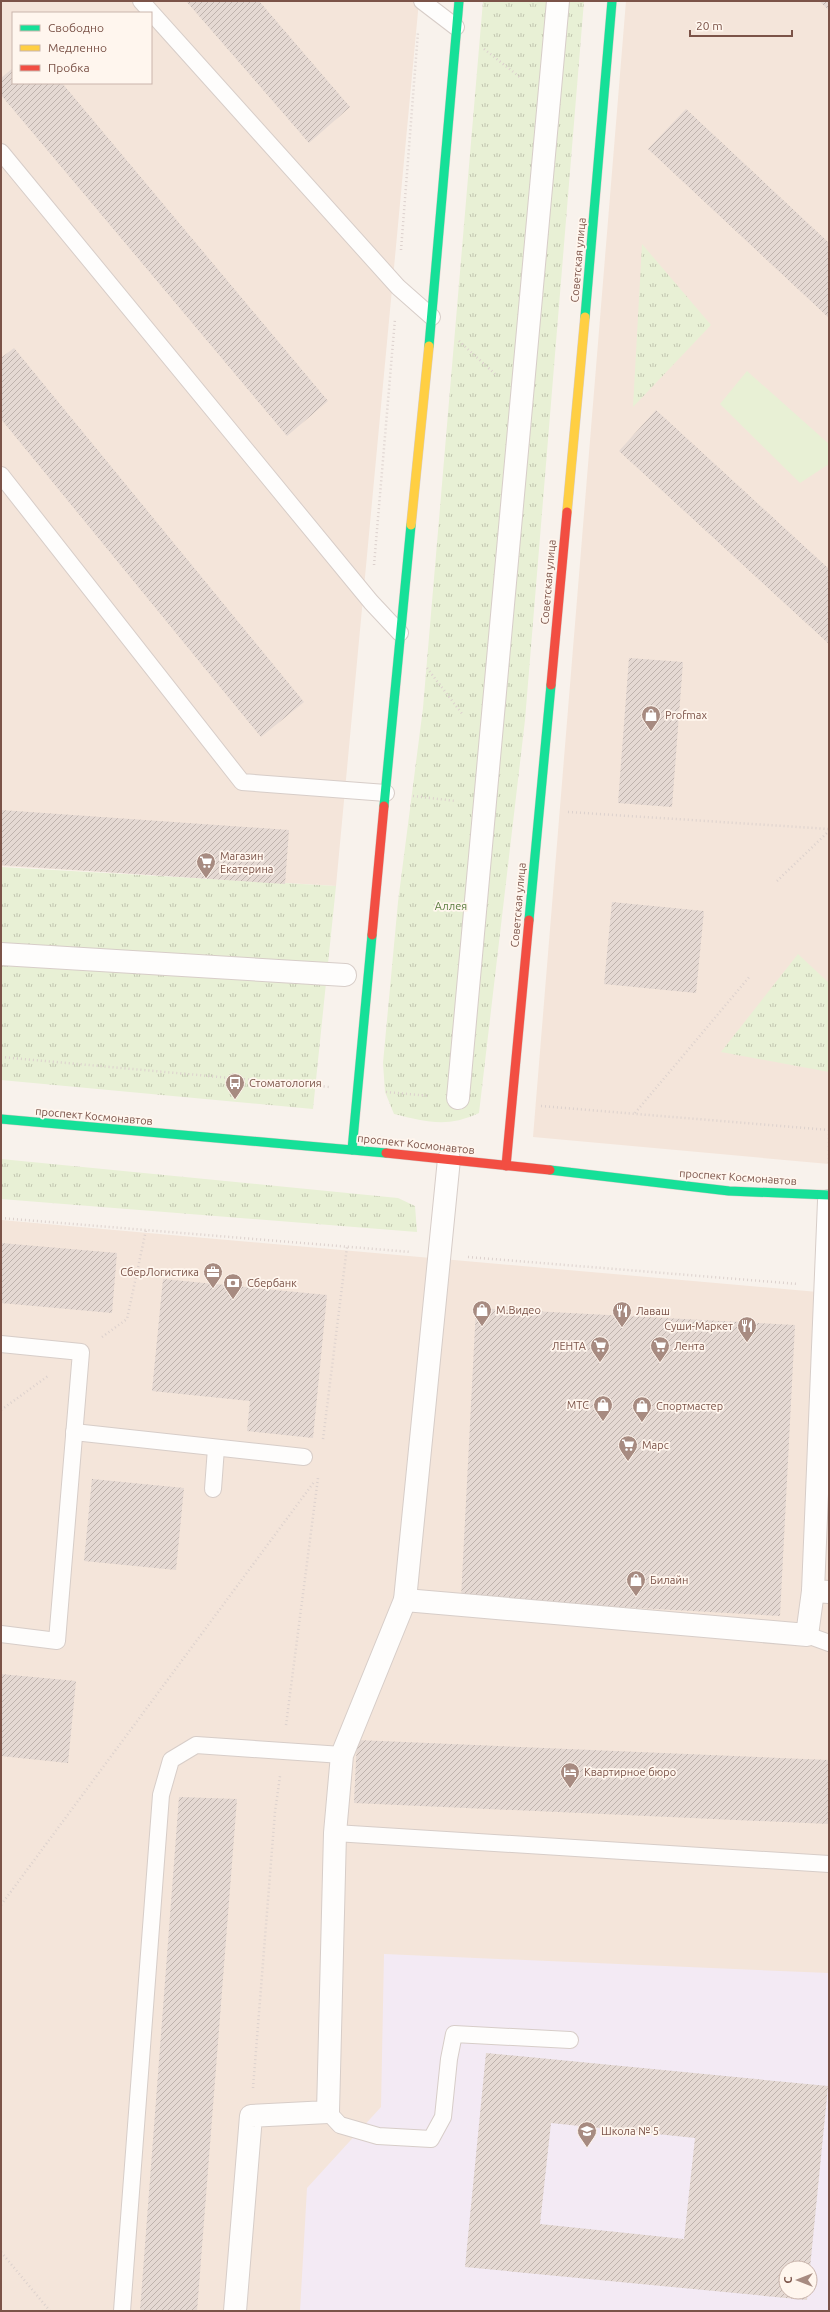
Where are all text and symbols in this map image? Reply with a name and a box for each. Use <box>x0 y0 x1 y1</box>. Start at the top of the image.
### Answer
legend <box>12 12 152 84</box>
scale bar <box>690 12 792 38</box>
text: 20 m <box>696 19 723 32</box>
text: Свободно <box>48 21 104 34</box>
text: Медленно <box>48 41 107 54</box>
text: Пробка <box>48 61 90 74</box>
street label: Советская улица <box>568 217 588 303</box>
street label: Советская улица <box>538 539 558 625</box>
shop icon: Profmax <box>640 704 662 732</box>
place label: Profmax <box>665 709 708 721</box>
place label: Магазин Екатерина <box>220 850 273 875</box>
supermarket icon: Магазин Екатерина <box>195 851 217 879</box>
street label: Советская улица <box>508 862 528 948</box>
park label: Аллея <box>435 900 467 912</box>
bus stop icon: Стоматология <box>224 1072 246 1100</box>
place label: Стоматология <box>249 1077 322 1089</box>
street label: проспект Космонавтов <box>35 1105 153 1127</box>
street label: проспект Космонавтов <box>357 1132 475 1156</box>
street label: проспект Космонавтов <box>679 1167 797 1187</box>
office icon: СберЛогистика <box>202 1261 224 1289</box>
place label: СберЛогистика <box>120 1266 199 1278</box>
bank icon: Сбербанк <box>222 1272 244 1300</box>
place label: Сбербанк <box>247 1277 297 1289</box>
shop icon: М.Видео <box>471 1299 493 1327</box>
restaurant icon: Лаваш <box>611 1300 633 1328</box>
place label: М.Видео <box>496 1304 541 1316</box>
place label: Лаваш <box>636 1305 670 1317</box>
restaurant icon: Суши-Маркет <box>736 1315 758 1343</box>
place label: Суши-Маркет <box>664 1320 733 1332</box>
supermarket icon: ЛЕНТА <box>589 1335 611 1363</box>
supermarket icon: Лента <box>649 1335 671 1363</box>
place label: ЛЕНТА <box>552 1340 587 1352</box>
place label: Лента <box>674 1340 705 1352</box>
shop icon: МТС <box>592 1394 614 1422</box>
shop icon: Спортмастер <box>631 1395 653 1423</box>
place label: МТС <box>567 1399 589 1411</box>
place label: Спортмастер <box>656 1400 723 1412</box>
supermarket icon: Марс <box>617 1434 639 1462</box>
place label: Марс <box>642 1439 669 1451</box>
shop icon: Билайн <box>625 1569 647 1597</box>
place label: Билайн <box>650 1574 688 1586</box>
hotel icon: Квартирное бюро <box>559 1761 581 1789</box>
place label: Квартирное бюро <box>584 1766 676 1778</box>
school or university icon: Школа № 5 <box>576 2120 598 2148</box>
place label: Школа № 5 <box>601 2125 659 2137</box>
north arrow <box>778 2260 818 2300</box>
text: С <box>782 2276 794 2284</box>

